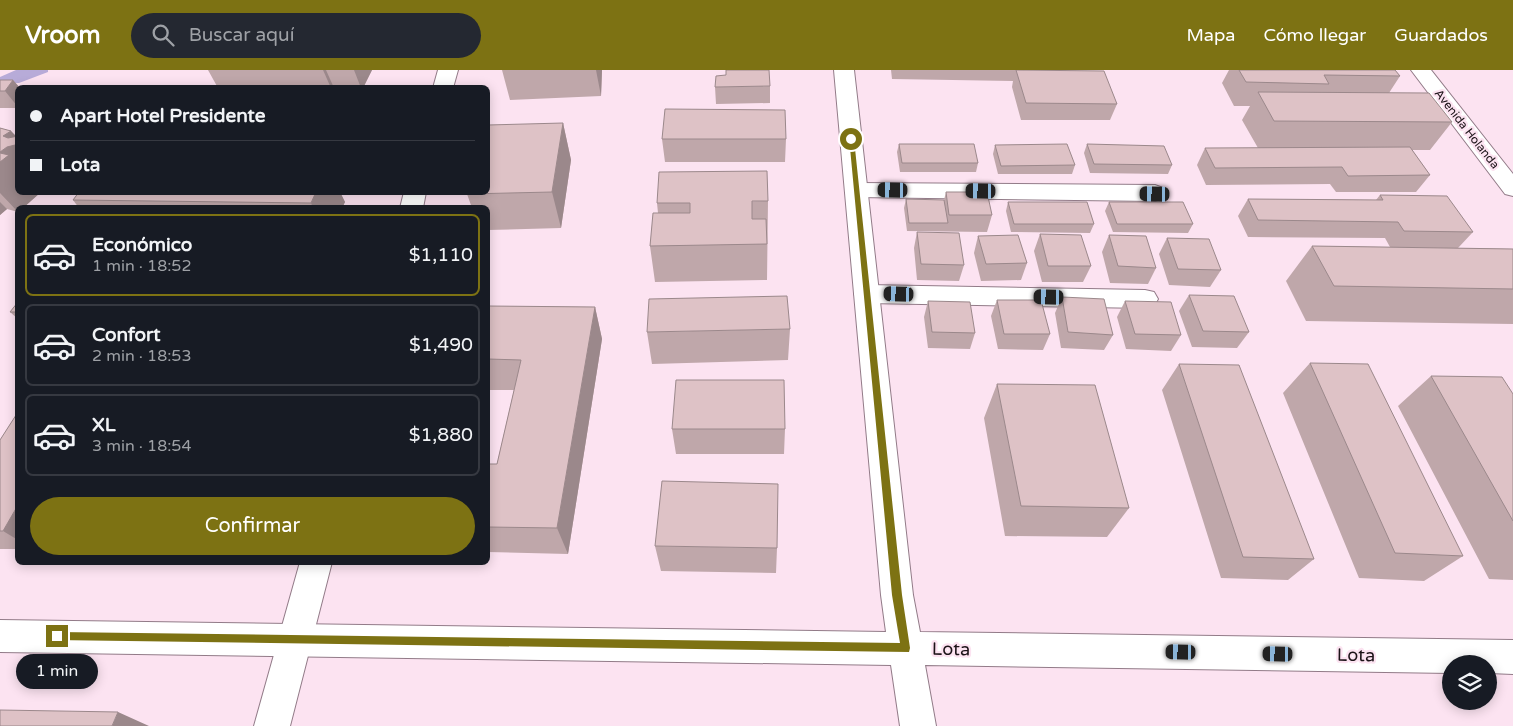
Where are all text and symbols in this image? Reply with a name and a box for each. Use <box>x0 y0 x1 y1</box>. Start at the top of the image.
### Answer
search box <box>131 13 481 58</box>
text: Vroom <box>25 21 101 50</box>
icon: search <box>149 21 177 49</box>
text: Buscar aquí <box>189 24 294 46</box>
text: Mapa <box>1186 24 1235 46</box>
text: Cómo llegar <box>1263 24 1366 46</box>
text: Guardados <box>1394 24 1488 46</box>
street label: Avenida Holanda <box>1432 87 1502 171</box>
text: Apart Hotel Presidente <box>60 105 266 127</box>
route start <box>840 128 862 150</box>
text: Lota <box>60 154 100 176</box>
car <box>877 182 908 198</box>
car <box>965 183 996 199</box>
car <box>1139 186 1170 202</box>
icon: car <box>32 233 77 278</box>
text: Económico <box>92 234 192 256</box>
text: $1,110 <box>409 244 473 266</box>
text: 1 min · 18:52 <box>92 256 191 276</box>
car <box>883 286 914 302</box>
car <box>1033 289 1064 305</box>
icon: car <box>32 323 77 368</box>
text: Confort <box>92 324 161 346</box>
text: $1,490 <box>409 334 473 356</box>
text: 2 min · 18:53 <box>92 346 191 366</box>
icon: car <box>32 413 77 458</box>
text: XL <box>92 414 116 436</box>
text: $1,880 <box>409 424 473 446</box>
text: 3 min · 18:54 <box>92 436 191 456</box>
button: Confirmar <box>30 497 475 555</box>
route end <box>46 625 68 647</box>
street label: Lota <box>932 638 970 660</box>
car <box>1165 644 1196 660</box>
street label: Lota <box>1337 644 1375 666</box>
car <box>1262 646 1293 662</box>
callout: 1 min <box>16 654 98 688</box>
map controls <box>1442 655 1497 710</box>
button: layers <box>1442 655 1497 710</box>
text: 1 min <box>36 661 78 681</box>

